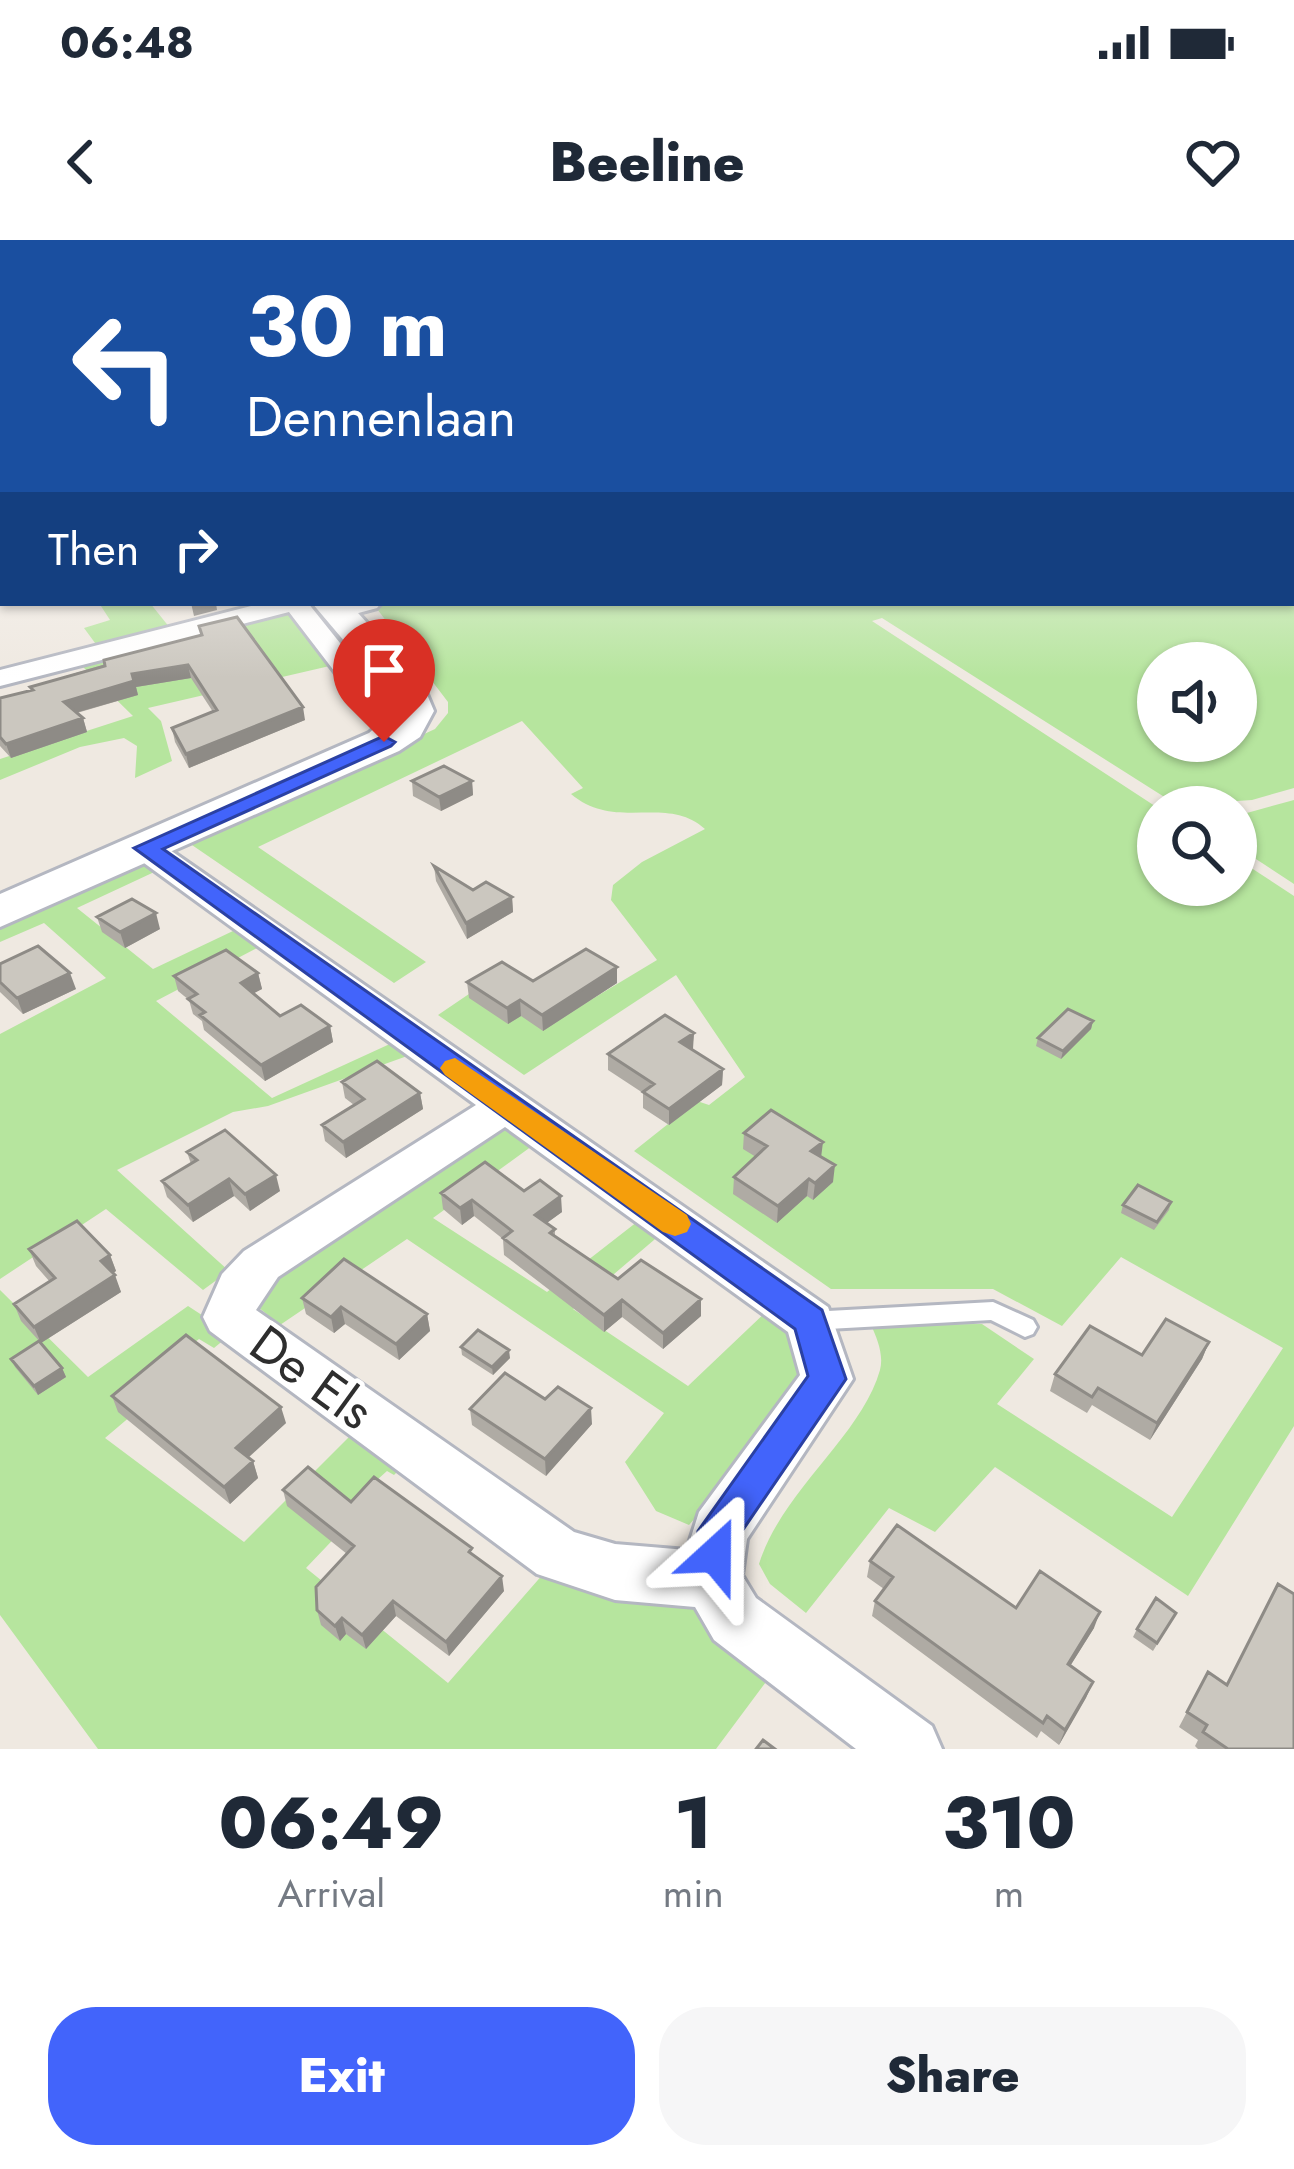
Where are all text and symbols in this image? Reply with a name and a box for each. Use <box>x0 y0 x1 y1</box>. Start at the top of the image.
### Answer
text: 06:48 <box>60 10 194 75</box>
text: Beeline <box>549 123 745 201</box>
icon: back <box>48 129 114 195</box>
icon: heart <box>1180 129 1246 195</box>
text: 30 m <box>246 266 448 388</box>
icon: left <box>48 288 204 444</box>
text: Dennenlaan <box>246 378 516 456</box>
icon: right <box>163 516 229 582</box>
text: Then <box>48 517 139 582</box>
pin <box>333 619 435 742</box>
icon: arrive <box>351 637 417 703</box>
map controls <box>1137 642 1257 906</box>
button: sound <box>1137 642 1257 762</box>
button: search <box>1137 786 1257 906</box>
street label: De Els <box>235 1307 389 1447</box>
position arrow <box>652 1492 778 1618</box>
text: 06:49 <box>218 1771 444 1875</box>
text: 1 <box>674 1771 712 1875</box>
text: 310 <box>942 1771 1076 1875</box>
text: Arrival <box>278 1865 385 1922</box>
text: min <box>663 1865 724 1922</box>
text: m <box>994 1865 1024 1922</box>
button: Exit <box>48 2007 635 2145</box>
button: Share <box>659 2007 1246 2145</box>

